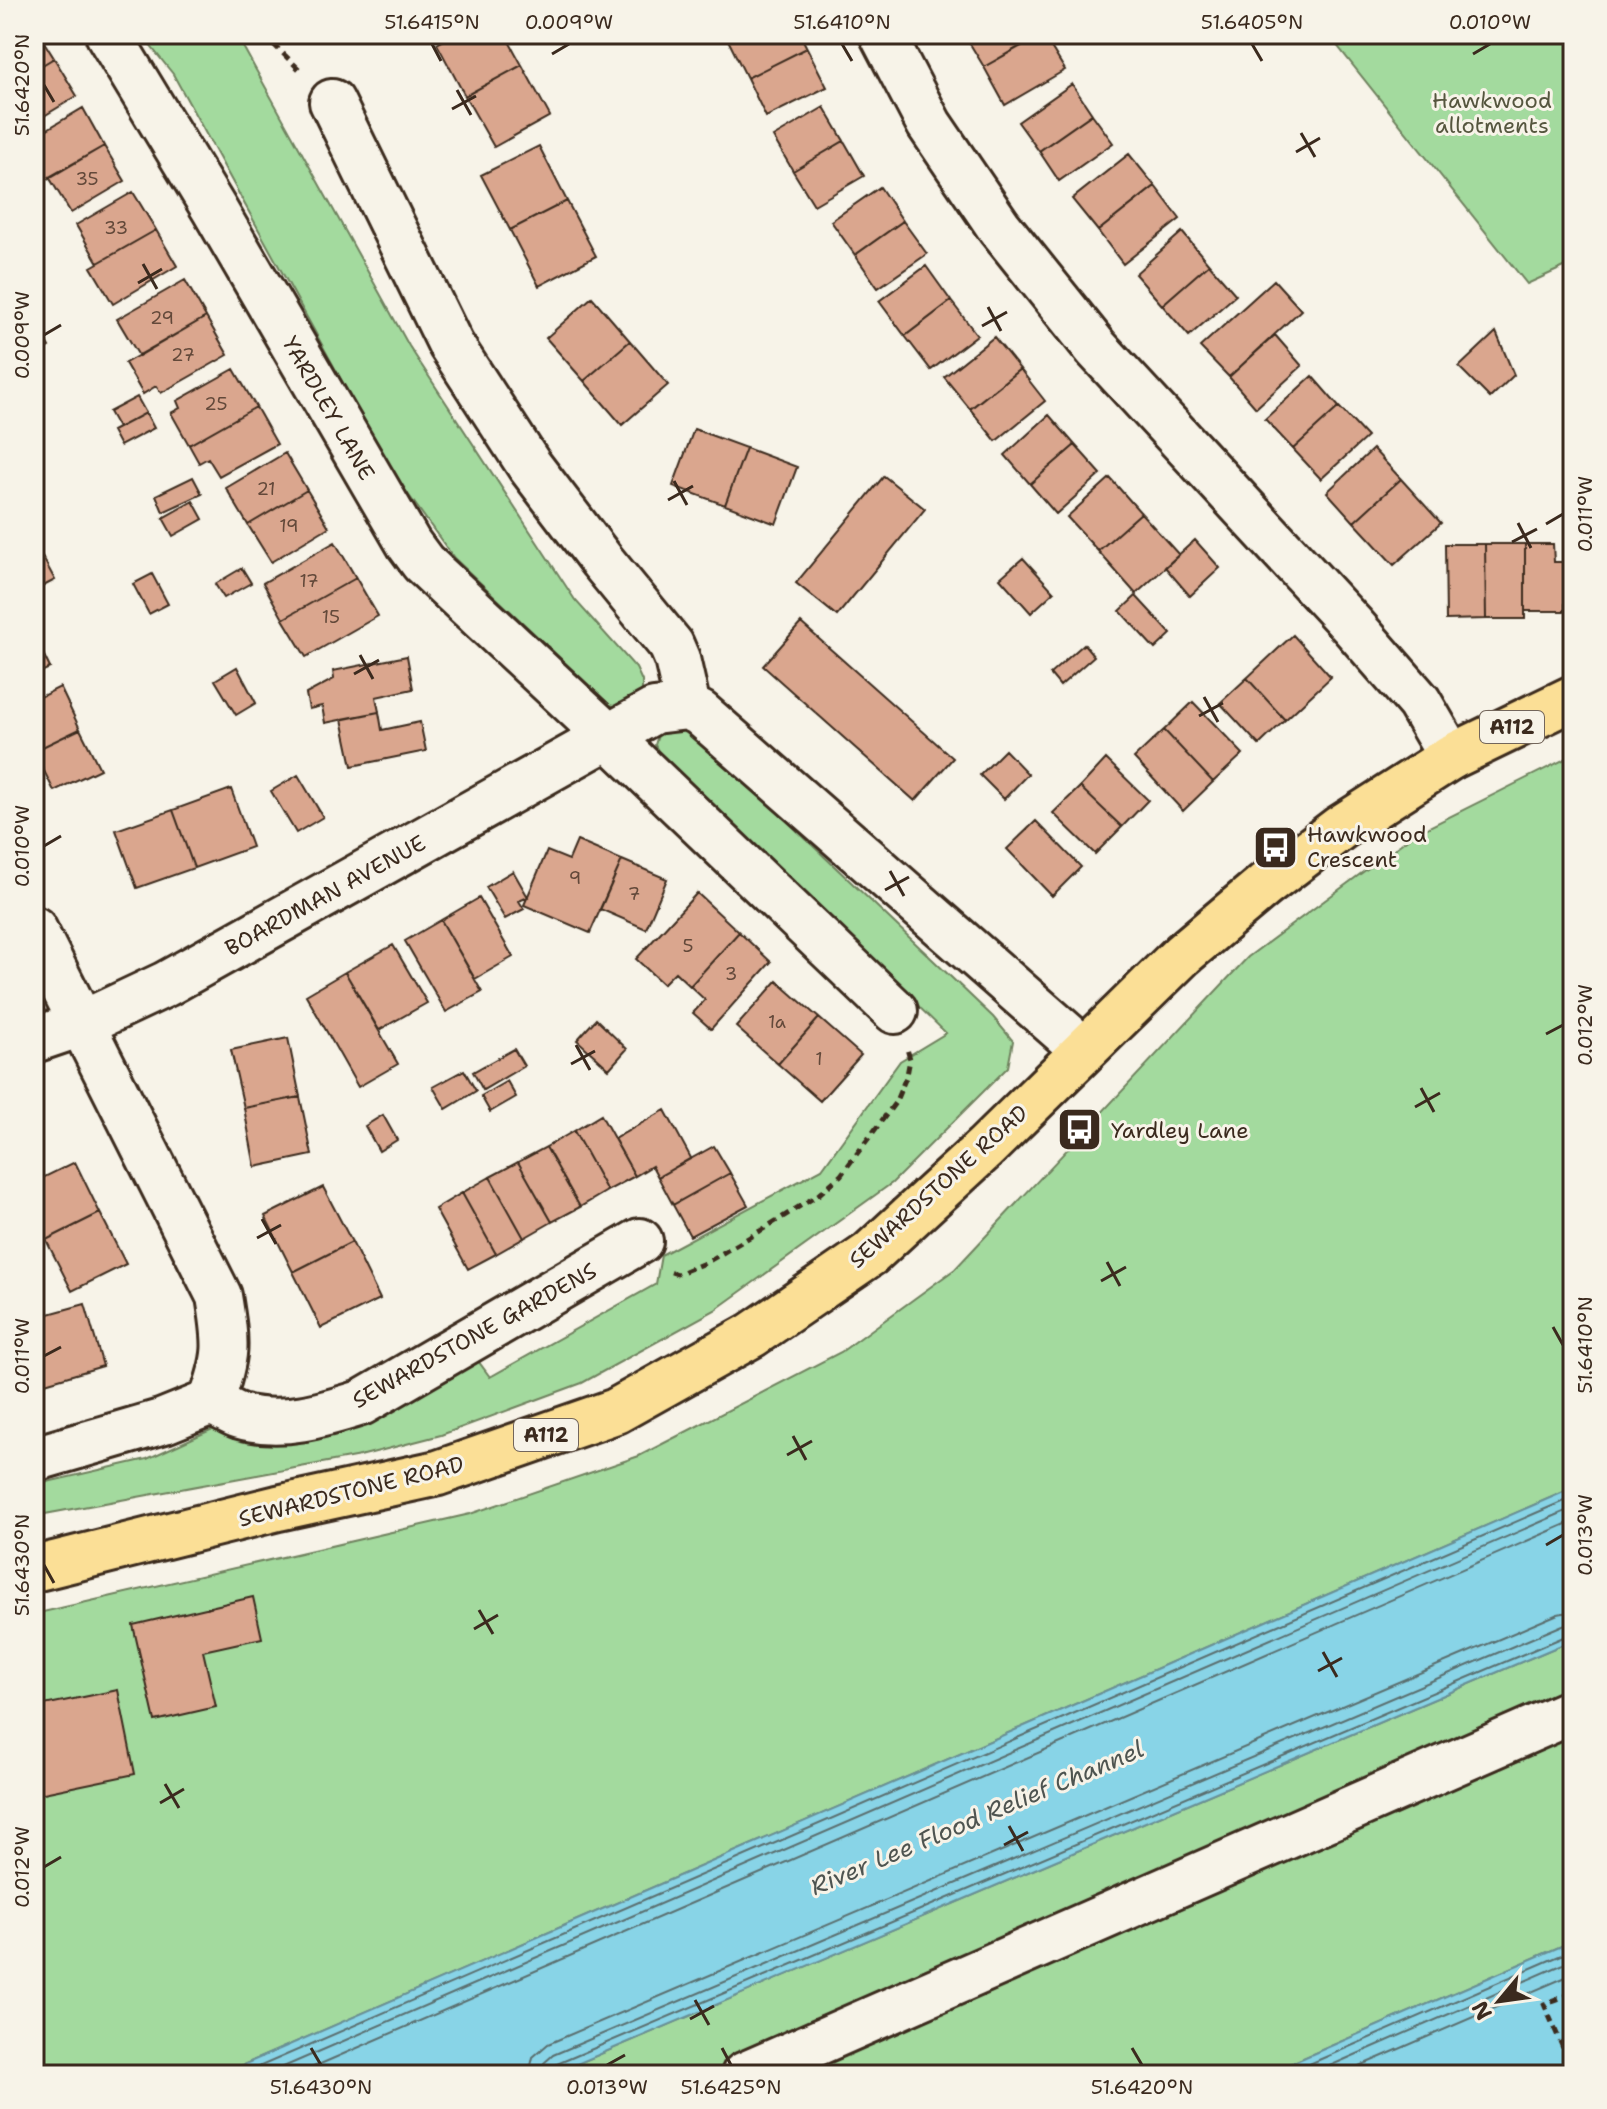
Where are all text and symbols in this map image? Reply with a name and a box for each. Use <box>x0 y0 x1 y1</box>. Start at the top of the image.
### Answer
text: 51.6415°N <box>384 9 480 35</box>
text: 0.009°W <box>525 9 613 35</box>
text: 51.6410°N <box>793 9 891 35</box>
text: 51.6405°N <box>1201 9 1303 35</box>
text: 0.010°W <box>1449 9 1531 35</box>
text: 51.6420°N <box>9 34 35 136</box>
park label: Hawkwood allotments <box>1432 86 1552 140</box>
house number: 35 <box>75 167 99 191</box>
house number: 33 <box>104 216 128 240</box>
text: 0.009°W <box>9 291 35 379</box>
house number: 29 <box>150 306 174 330</box>
street label: YARDLEY LANE <box>276 331 382 485</box>
house number: 27 <box>171 343 195 367</box>
house number: 25 <box>204 392 228 416</box>
text: 0.011°W <box>1572 476 1598 552</box>
house number: 21 <box>256 477 276 501</box>
house number: 19 <box>279 514 299 538</box>
house number: 17 <box>299 569 319 593</box>
house number: 15 <box>322 605 340 629</box>
road number: A112 <box>1480 711 1544 743</box>
text: 0.010°W <box>9 805 35 887</box>
place label: Hawkwood Crescent <box>1307 820 1427 874</box>
bus stop icon: Hawkwood Crescent <box>1252 823 1300 871</box>
street label: BOARDMAN AVENUE <box>220 828 431 963</box>
house number: 9 <box>569 866 581 890</box>
house number: 7 <box>628 882 640 906</box>
house number: 5 <box>682 934 694 958</box>
house number: 3 <box>725 962 737 986</box>
text: 0.012°W <box>1572 984 1598 1066</box>
house number: 1a <box>768 1010 786 1034</box>
house number: 1 <box>815 1047 823 1071</box>
street label: SEWARDSTONE ROAD <box>843 1098 1034 1274</box>
bus stop icon: Yardley Lane <box>1056 1106 1104 1154</box>
place label: Yardley Lane <box>1111 1116 1249 1145</box>
street label: SEWARDSTONE GARDENS <box>347 1256 602 1415</box>
text: 51.6410°N <box>1572 1296 1598 1394</box>
text: 0.011°W <box>9 1318 35 1394</box>
road number: A112 <box>514 1419 578 1451</box>
street label: SEWARDSTONE ROAD <box>236 1449 467 1533</box>
text: 0.013°W <box>1572 1494 1598 1576</box>
text: 51.6430°N <box>9 1514 35 1616</box>
water label: River Lee Flood Relief Channel <box>805 1733 1149 1903</box>
text: 0.012°W <box>9 1826 35 1908</box>
north arrow <box>1459 1961 1539 2041</box>
text: N <box>1465 1996 1499 2025</box>
text: 51.6430°N <box>270 2074 372 2100</box>
text: 0.013°W <box>566 2074 648 2100</box>
text: 51.6425°N <box>681 2074 781 2100</box>
text: 51.6420°N <box>1091 2074 1193 2100</box>

